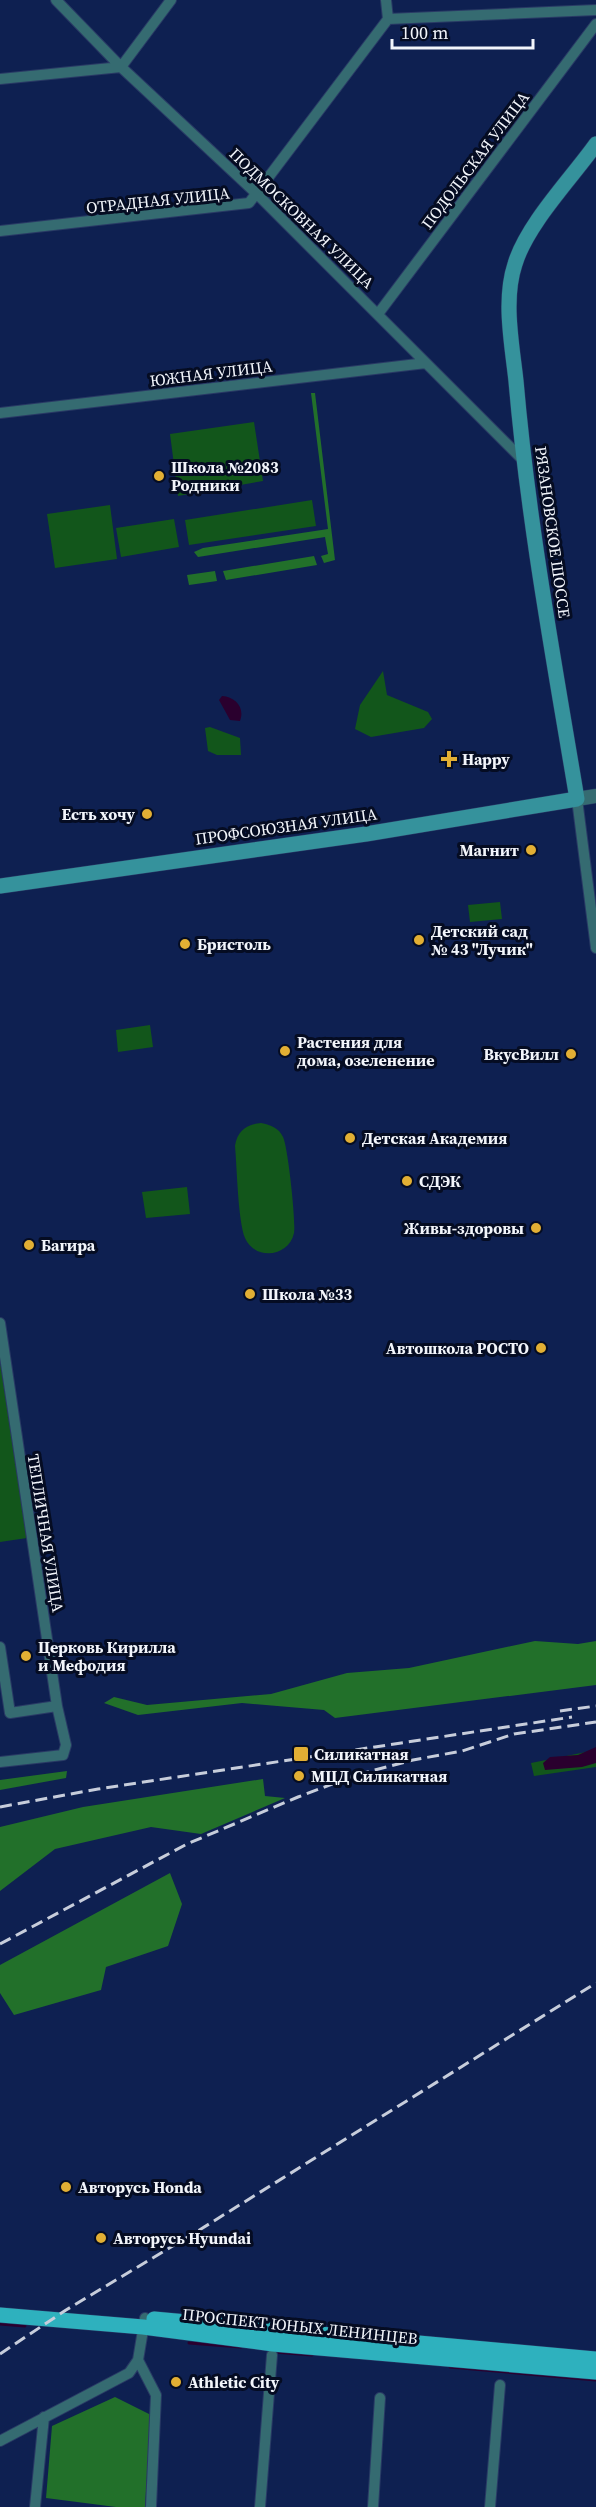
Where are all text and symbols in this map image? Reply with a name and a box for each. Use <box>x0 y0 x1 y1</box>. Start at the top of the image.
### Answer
scale bar <box>392 12 533 50</box>
text: 100 m <box>401 20 448 45</box>
street label: ПОДОЛЬСКАЯ УЛИЦА <box>416 86 534 233</box>
street label: ПОДМОСКОВНАЯ УЛИЦА <box>225 143 380 293</box>
street label: ОТРАДНАЯ УЛИЦА <box>85 181 231 218</box>
street label: ЮЖНАЯ УЛИЦА <box>148 355 274 391</box>
street label: РЯЗАНОВСКОЕ ШОССЕ <box>530 445 576 620</box>
place label: Школа №2083 Родники <box>171 456 279 496</box>
marker: Школа №2083 Родники <box>152 469 166 483</box>
place label: Happy <box>462 748 510 770</box>
marker: Happy <box>440 750 458 768</box>
street label: ПРОФСОЮЗНАЯ УЛИЦА <box>194 802 379 850</box>
place label: Есть хочу <box>62 803 135 825</box>
marker: Есть хочу <box>140 807 154 821</box>
place label: Магнит <box>460 839 519 861</box>
marker: Магнит <box>524 843 538 857</box>
place label: Детский сад № 43 "Лучик" <box>431 920 533 960</box>
place label: Бристоль <box>197 933 271 955</box>
marker: Детский сад № 43 "Лучик" <box>412 933 426 947</box>
marker: Бристоль <box>178 937 192 951</box>
place label: Растения для дома, озеленение <box>297 1031 435 1071</box>
place label: ВкусВилл <box>483 1043 559 1065</box>
marker: Растения для дома, озеленение <box>278 1044 292 1058</box>
marker: ВкусВилл <box>564 1047 578 1061</box>
place label: Детская Академия <box>362 1127 507 1149</box>
marker: Детская Академия <box>343 1131 357 1145</box>
place label: СДЭК <box>419 1170 462 1192</box>
marker: СДЭК <box>400 1174 414 1188</box>
place label: Живы-здоровы <box>404 1217 524 1239</box>
marker: Живы-здоровы <box>529 1221 543 1235</box>
place label: Багира <box>41 1234 96 1256</box>
marker: Багира <box>22 1238 36 1252</box>
place label: Школа №33 <box>262 1283 353 1305</box>
marker: Школа №33 <box>243 1287 257 1301</box>
place label: Автошкола РОСТО <box>386 1337 529 1359</box>
marker: Автошкола РОСТО <box>534 1341 548 1355</box>
street label: ТЕПЛИЧНАЯ УЛИЦА <box>23 1452 69 1614</box>
place label: Церковь Кирилла и Мефодия <box>38 1636 176 1676</box>
marker: Церковь Кирилла и Мефодия <box>19 1649 33 1663</box>
place label: Силикатная <box>314 1743 409 1765</box>
marker: Силикатная <box>292 1745 310 1763</box>
place label: МЦД Силикатная <box>311 1765 447 1787</box>
marker: МЦД Силикатная <box>292 1769 306 1783</box>
place label: Авторусь Honda <box>78 2176 202 2198</box>
marker: Авторусь Honda <box>59 2180 73 2194</box>
place label: Авторусь Hyundai <box>113 2227 251 2249</box>
marker: Авторусь Hyundai <box>94 2231 108 2245</box>
street label: ПРОСПЕКТ ЮНЫХ ЛЕНИНЦЕВ <box>181 2303 419 2349</box>
place label: Athletic City <box>188 2371 280 2393</box>
marker: Athletic City <box>169 2375 183 2389</box>

